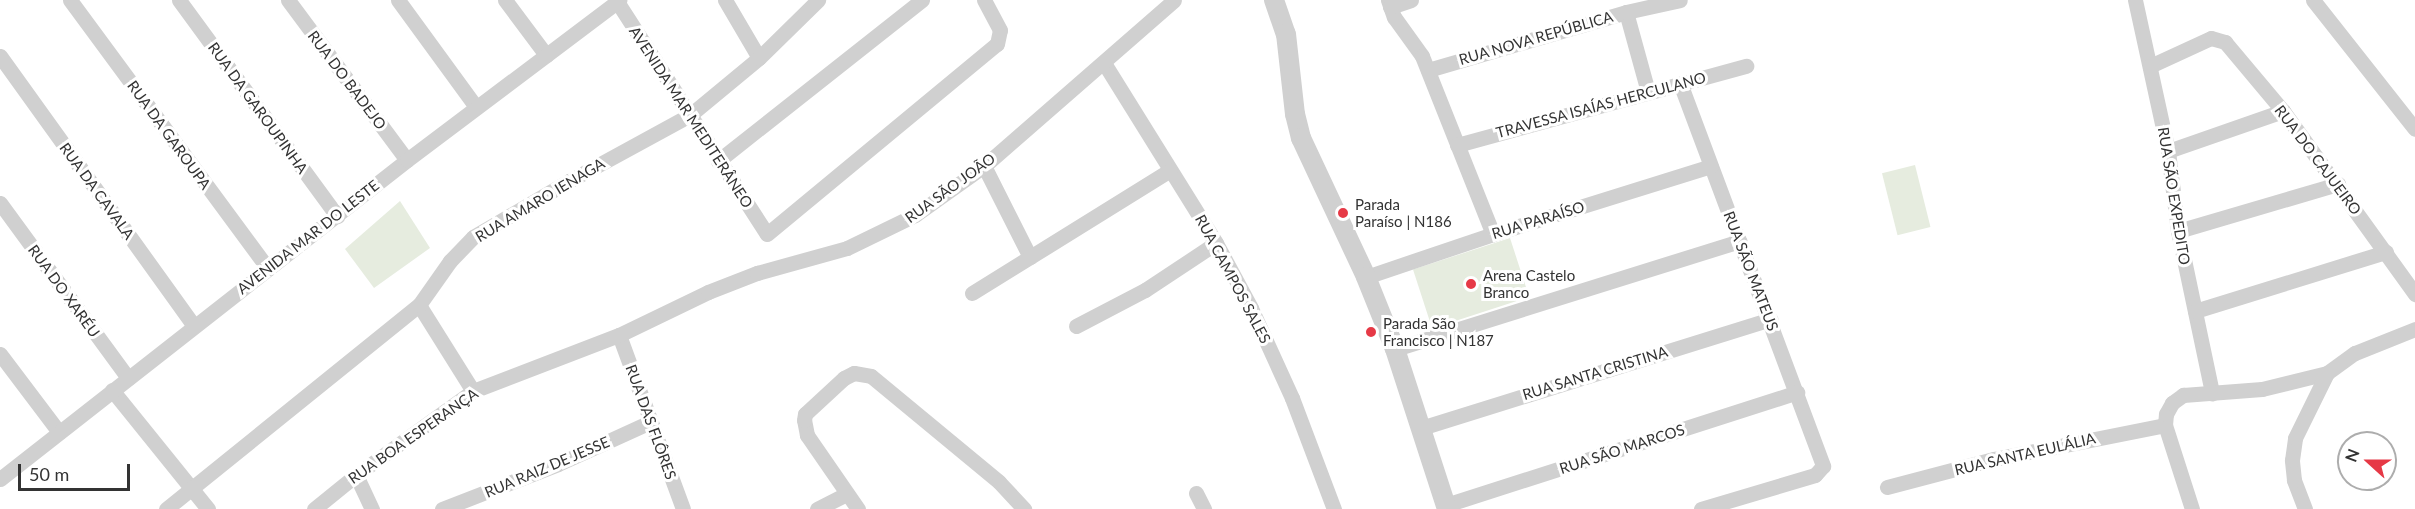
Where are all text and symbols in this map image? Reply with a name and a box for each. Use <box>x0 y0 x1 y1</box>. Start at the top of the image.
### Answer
street label: RUA NOVA REPÚBLICA <box>1456 7 1616 69</box>
street label: AVENIDA MAR MEDITERÂNEO <box>625 23 757 211</box>
street label: RUA DO BADEJO <box>304 27 390 133</box>
street label: RUA DA GAROUPINHA <box>204 38 312 178</box>
street label: TRAVESSA ISAÍAS HERCULANO <box>1494 68 1708 142</box>
street label: RUA DA GAROUPA <box>123 77 215 193</box>
street label: RUA DO CAJUEIRO <box>2271 101 2365 219</box>
street label: RUA SÃO EXPEDITO <box>2154 126 2194 266</box>
street label: RUA DA CAVALA <box>56 139 138 243</box>
street label: RUA SÃO JOÃO <box>901 149 999 227</box>
street label: RUA AMARO IENAGA <box>472 154 608 246</box>
street label: AVENIDA MAR DO LESTE <box>233 176 383 298</box>
place label: Parada Paraíso | N186 <box>1355 195 1452 230</box>
street label: RUA PARAÍSO <box>1489 197 1587 243</box>
marker: Parada Paraíso | N186 <box>1336 206 1350 220</box>
street label: RUA SÃO MATEUS <box>1720 208 1782 334</box>
street label: RUA CAMPOS SALES <box>1191 211 1275 347</box>
street label: RUA DO XARÉU <box>24 241 104 341</box>
place label: Arena Castelo Branco <box>1483 266 1575 301</box>
marker: Arena Castelo Branco <box>1464 277 1478 291</box>
place label: Parada São Francisco | N187 <box>1383 314 1494 349</box>
marker: Parada São Francisco | N187 <box>1364 325 1378 339</box>
street label: RUA SANTA CRISTINA <box>1520 342 1670 404</box>
street label: RUA DAS FLÔRES <box>622 362 680 482</box>
street label: RUA BOA ESPERANÇA <box>344 384 482 488</box>
street label: RUA SÃO MARCOS <box>1557 420 1687 478</box>
street label: RUA SANTA EULÁLIA <box>1952 429 2098 479</box>
north arrow <box>2337 431 2397 491</box>
street label: RUA RAIZ DE JESSE <box>482 432 612 502</box>
text: N <box>2341 446 2363 464</box>
scale bar <box>21 452 134 490</box>
text: 50 m <box>29 463 69 485</box>

